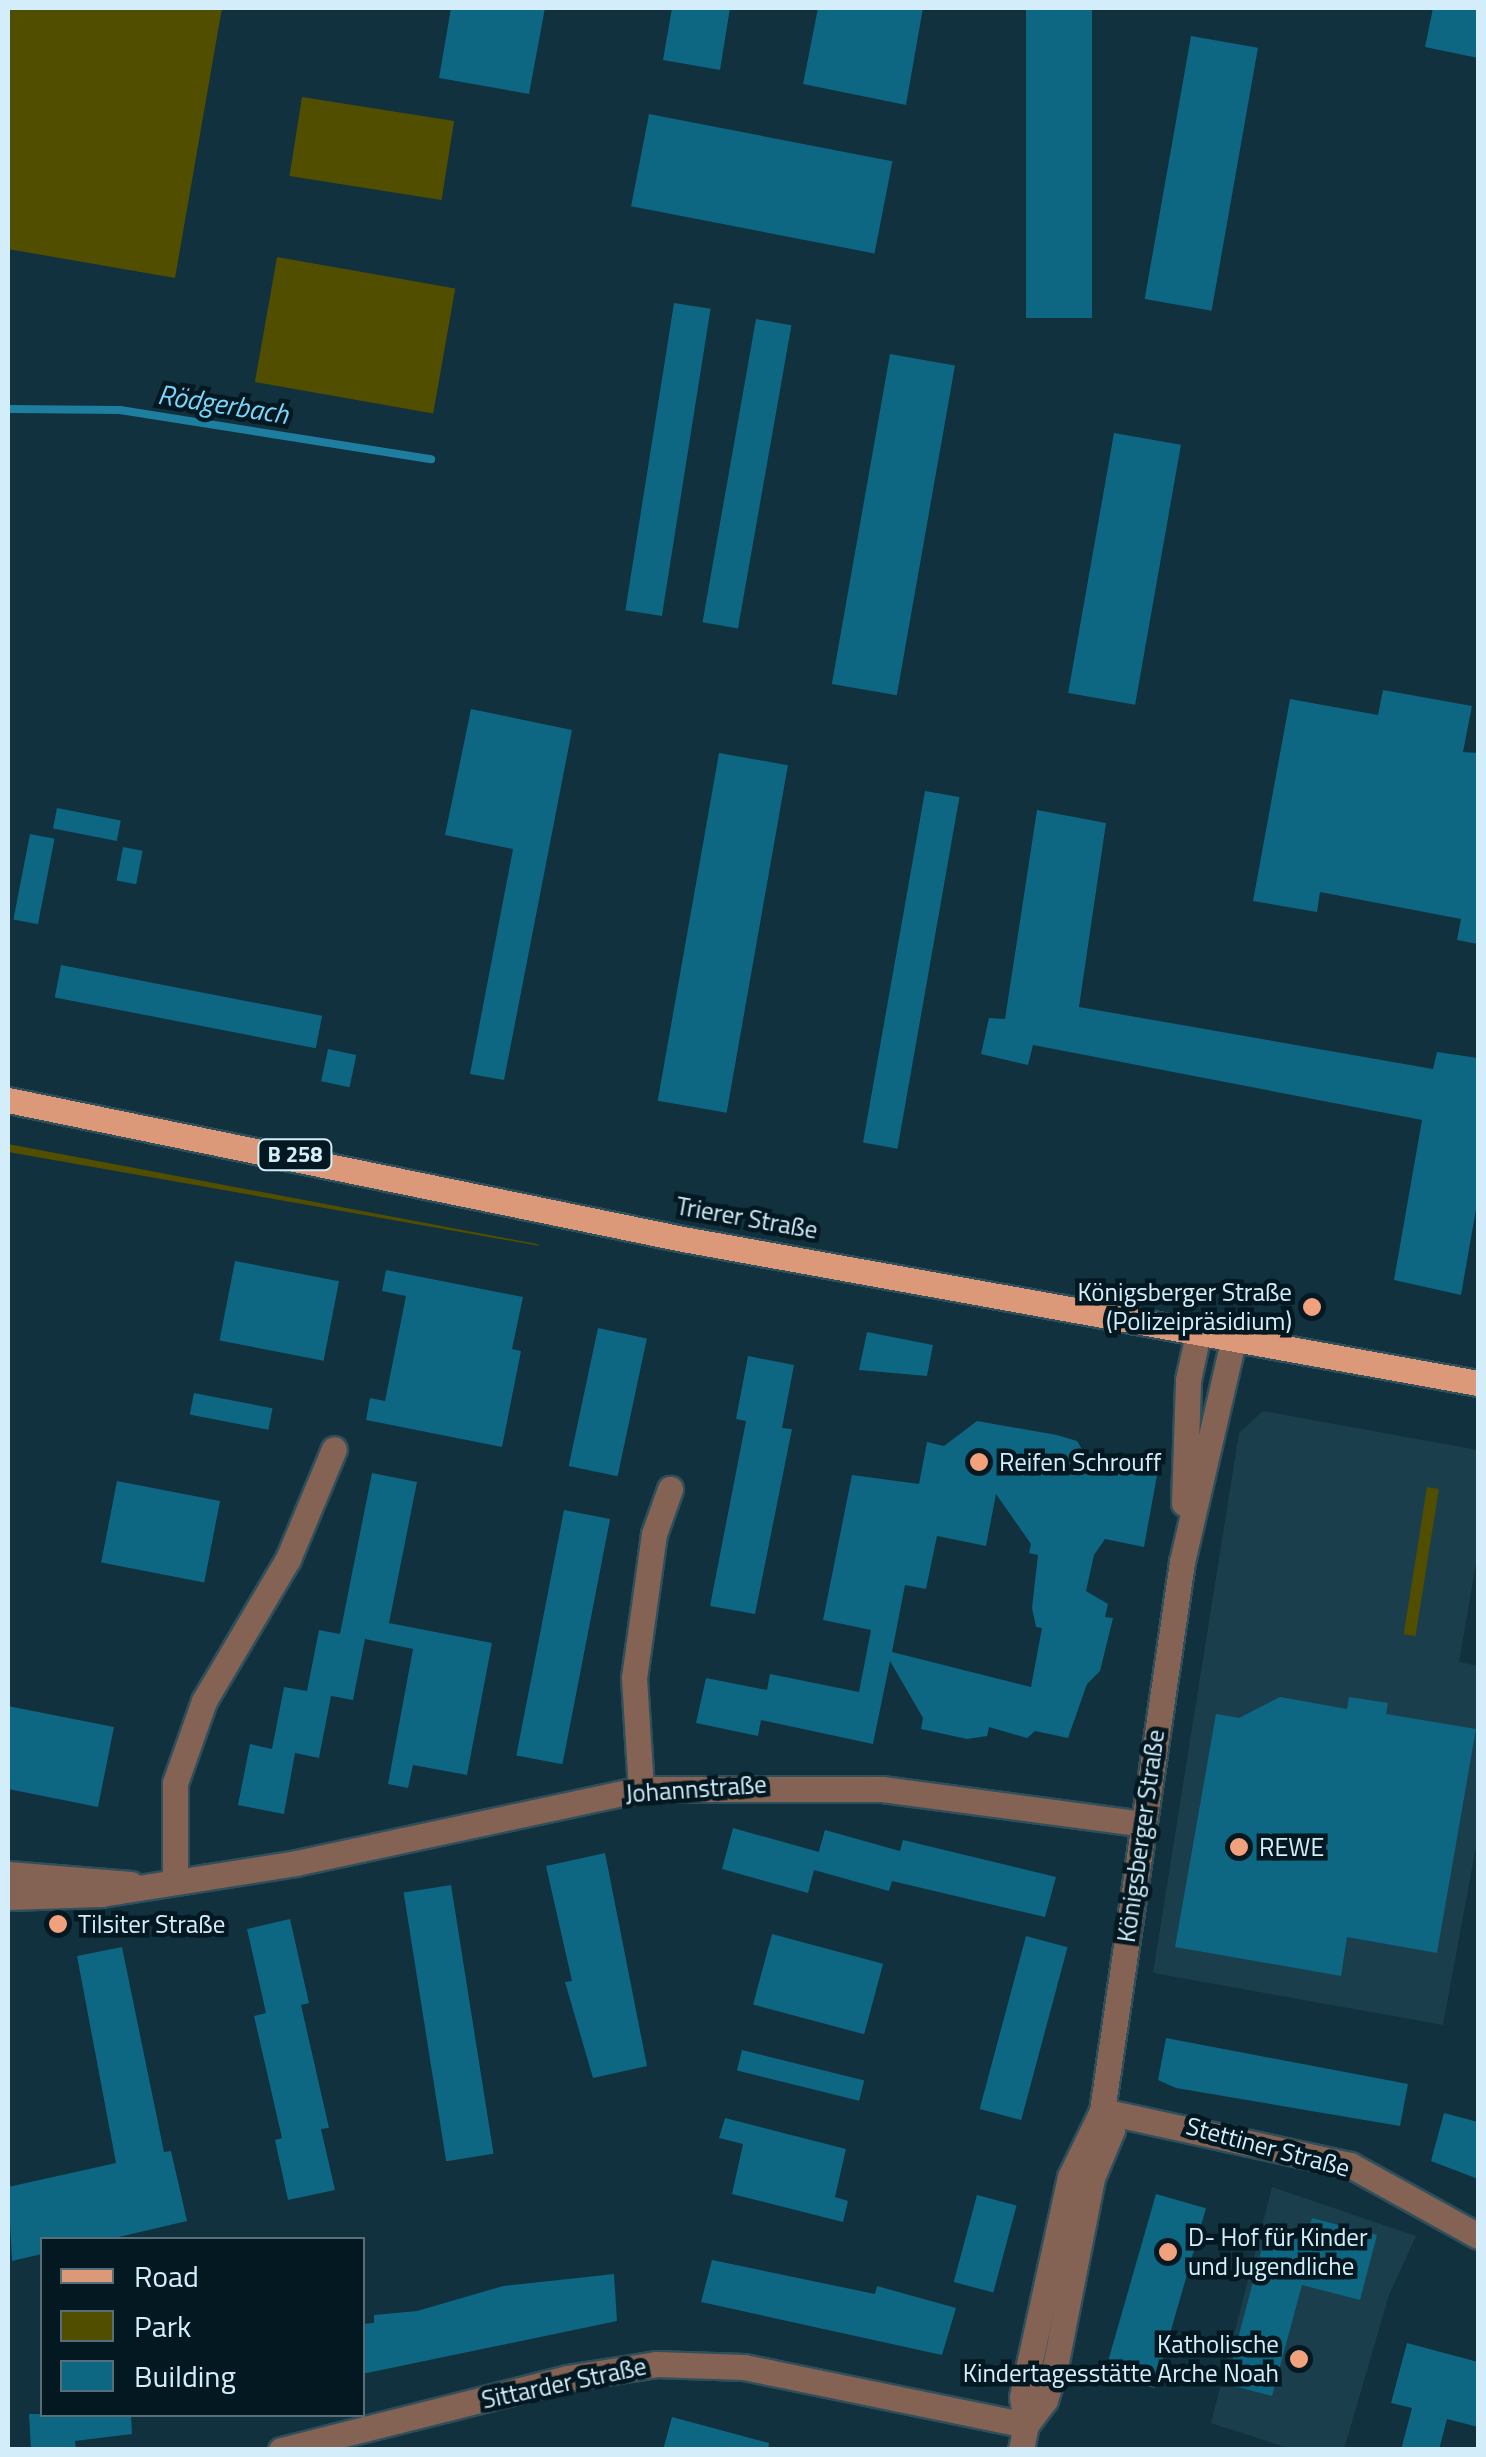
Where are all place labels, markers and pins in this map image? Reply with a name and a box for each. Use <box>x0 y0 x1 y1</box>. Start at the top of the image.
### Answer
place label: Königsberger Straße (Polizeipräsidium) <box>1077 1278 1292 1337</box>
marker: Königsberger Straße (Polizeipräsidium) <box>1301 1296 1323 1318</box>
place label: Reifen Schrouff <box>999 1447 1161 1477</box>
marker: Reifen Schrouff <box>968 1451 990 1473</box>
place label: REWE <box>1259 1832 1324 1862</box>
marker: REWE <box>1228 1836 1250 1858</box>
place label: Tilsiter Straße <box>78 1909 225 1939</box>
marker: Tilsiter Straße <box>47 1913 69 1935</box>
place label: D- Hof für Kinder und Jugendliche <box>1188 2223 1368 2282</box>
marker: D- Hof für Kinder und Jugendliche <box>1157 2241 1179 2263</box>
place label: Katholische Kindertagesstätte Arche Noah <box>963 2330 1279 2389</box>
marker: Katholische Kindertagesstätte Arche Noah <box>1288 2348 1310 2370</box>

